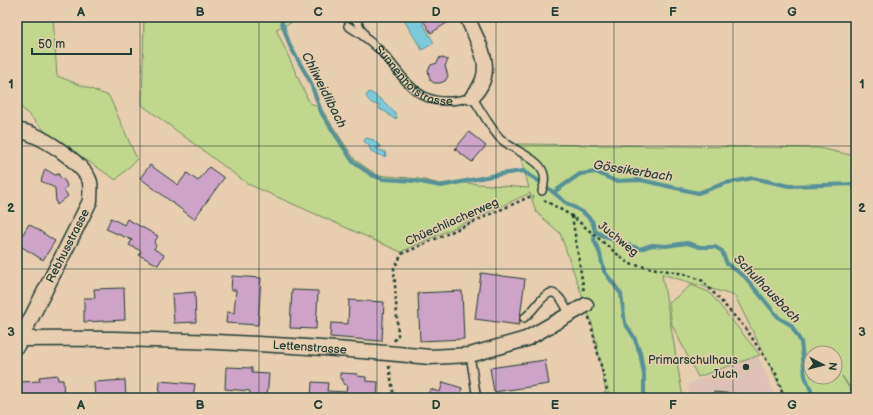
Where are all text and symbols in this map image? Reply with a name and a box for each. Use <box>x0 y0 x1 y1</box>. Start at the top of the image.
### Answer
text: A <box>76 4 85 20</box>
text: B <box>195 4 205 20</box>
text: C <box>313 4 323 20</box>
text: D <box>431 4 441 20</box>
text: E <box>551 4 560 20</box>
text: F <box>669 4 677 20</box>
text: G <box>787 4 797 20</box>
scale bar <box>32 30 131 56</box>
text: 50 m <box>38 37 65 52</box>
street label: Sunnenhofstrasse <box>372 42 453 109</box>
water label: Chliweidlibach <box>298 49 350 131</box>
text: 1 <box>8 76 14 92</box>
text: 1 <box>859 76 865 92</box>
water label: Gössikerbach <box>592 157 674 185</box>
street label: Chüechliacherweg <box>403 195 501 249</box>
text: 2 <box>7 200 15 216</box>
text: 2 <box>858 200 866 216</box>
street label: Rebhusstrasse <box>43 206 93 286</box>
street label: Juchweg <box>595 218 641 260</box>
water label: Schulhausbach <box>730 251 804 327</box>
text: 3 <box>7 324 15 340</box>
text: 3 <box>858 324 866 340</box>
street label: Lettenstrasse <box>272 337 347 357</box>
north arrow <box>803 345 843 385</box>
place label: Primarschulhaus Juch <box>648 353 738 382</box>
text: N <box>825 361 839 371</box>
marker: Primarschulhaus Juch <box>741 362 751 372</box>
text: A <box>76 397 85 413</box>
text: B <box>195 397 205 413</box>
text: C <box>313 397 323 413</box>
text: D <box>431 397 441 413</box>
text: E <box>551 397 560 413</box>
text: F <box>669 397 677 413</box>
text: G <box>787 397 797 413</box>

